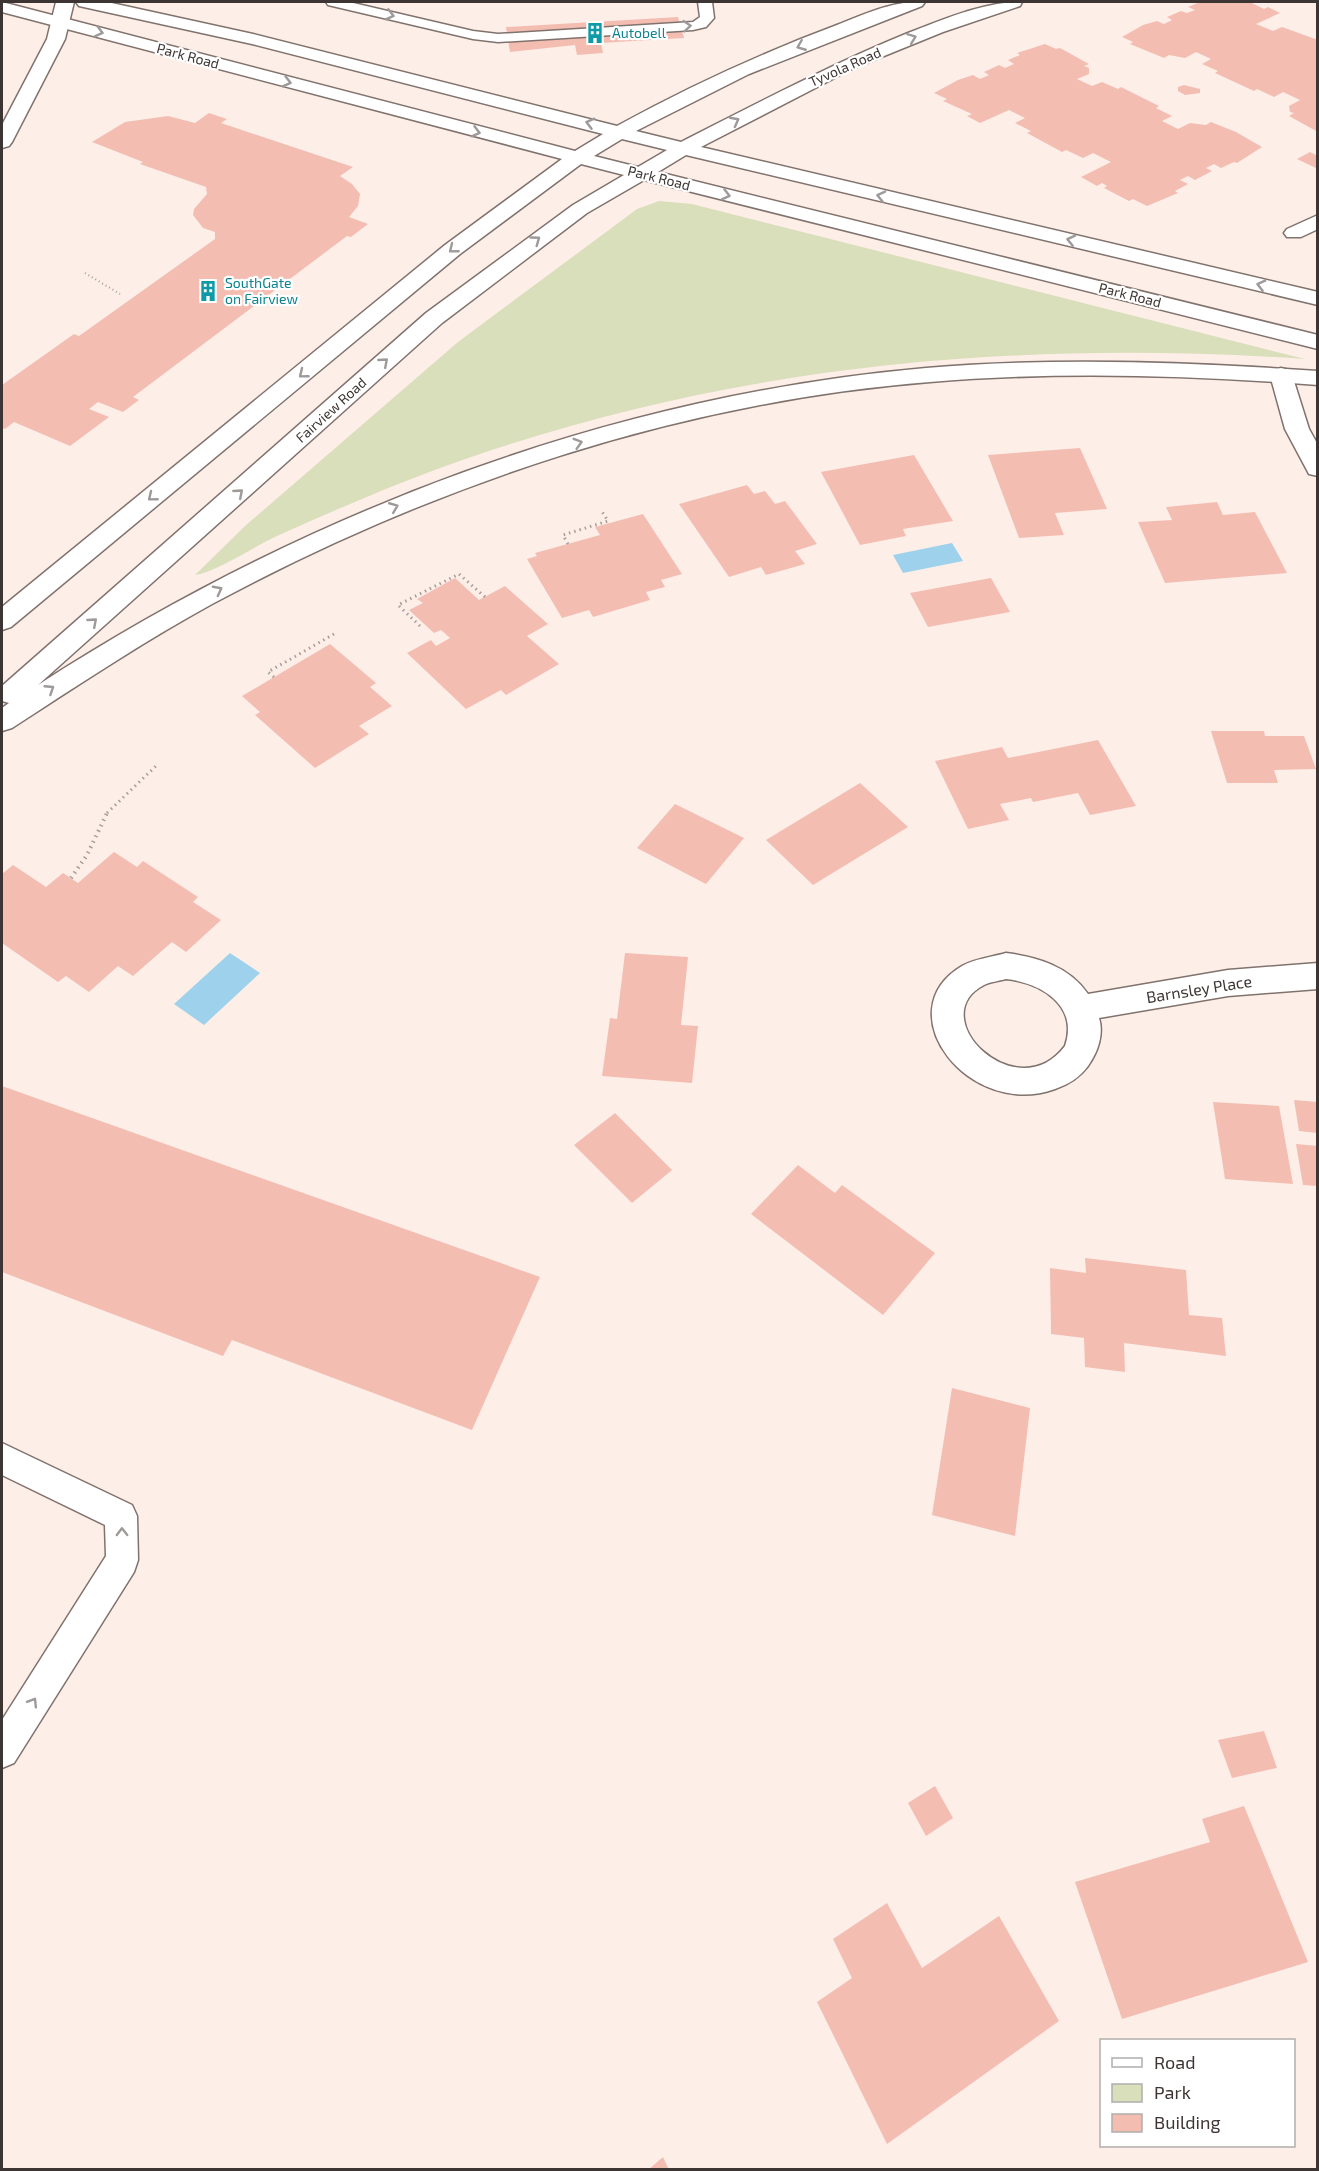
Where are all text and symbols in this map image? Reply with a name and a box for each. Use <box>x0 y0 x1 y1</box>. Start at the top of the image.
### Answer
one-way arrow <box>384 7 394 20</box>
one-way arrow <box>682 20 691 33</box>
building icon: Autobell <box>583 21 607 45</box>
place label: Autobell <box>612 24 667 41</box>
one-way arrow <box>93 25 104 37</box>
one-way arrow <box>905 33 916 45</box>
street label: Park Road <box>155 39 221 72</box>
one-way arrow <box>797 39 808 51</box>
street label: Tyvola Road <box>806 43 883 90</box>
one-way arrow <box>281 75 292 87</box>
one-way arrow <box>729 117 739 128</box>
one-way arrow <box>585 118 595 131</box>
one-way arrow <box>470 125 481 137</box>
street label: Park Road <box>626 162 692 193</box>
one-way arrow <box>721 187 731 200</box>
one-way arrow <box>876 191 886 204</box>
one-way arrow <box>1066 235 1076 248</box>
one-way arrow <box>530 236 541 247</box>
one-way arrow <box>449 242 460 253</box>
place label: SouthGate on Fairview <box>225 274 299 307</box>
building icon: SouthGate on Fairview <box>196 279 220 303</box>
street label: Park Road <box>1097 279 1163 310</box>
one-way arrow <box>1256 279 1266 292</box>
one-way arrow <box>377 358 388 369</box>
one-way arrow <box>299 366 310 377</box>
street label: Fairview Road <box>292 374 369 446</box>
one-way arrow <box>572 438 583 450</box>
one-way arrow <box>232 489 243 500</box>
one-way arrow <box>148 490 159 501</box>
one-way arrow <box>388 502 399 514</box>
one-way arrow <box>212 586 222 597</box>
one-way arrow <box>86 618 97 629</box>
one-way arrow <box>44 684 54 696</box>
street label: Barnsley Place <box>1145 971 1253 1006</box>
one-way arrow <box>115 1528 128 1537</box>
one-way arrow <box>25 1698 37 1708</box>
legend <box>1100 2039 1295 2147</box>
text: Road <box>1154 2051 1195 2073</box>
text: Park <box>1154 2081 1191 2103</box>
text: Building <box>1154 2111 1221 2133</box>

